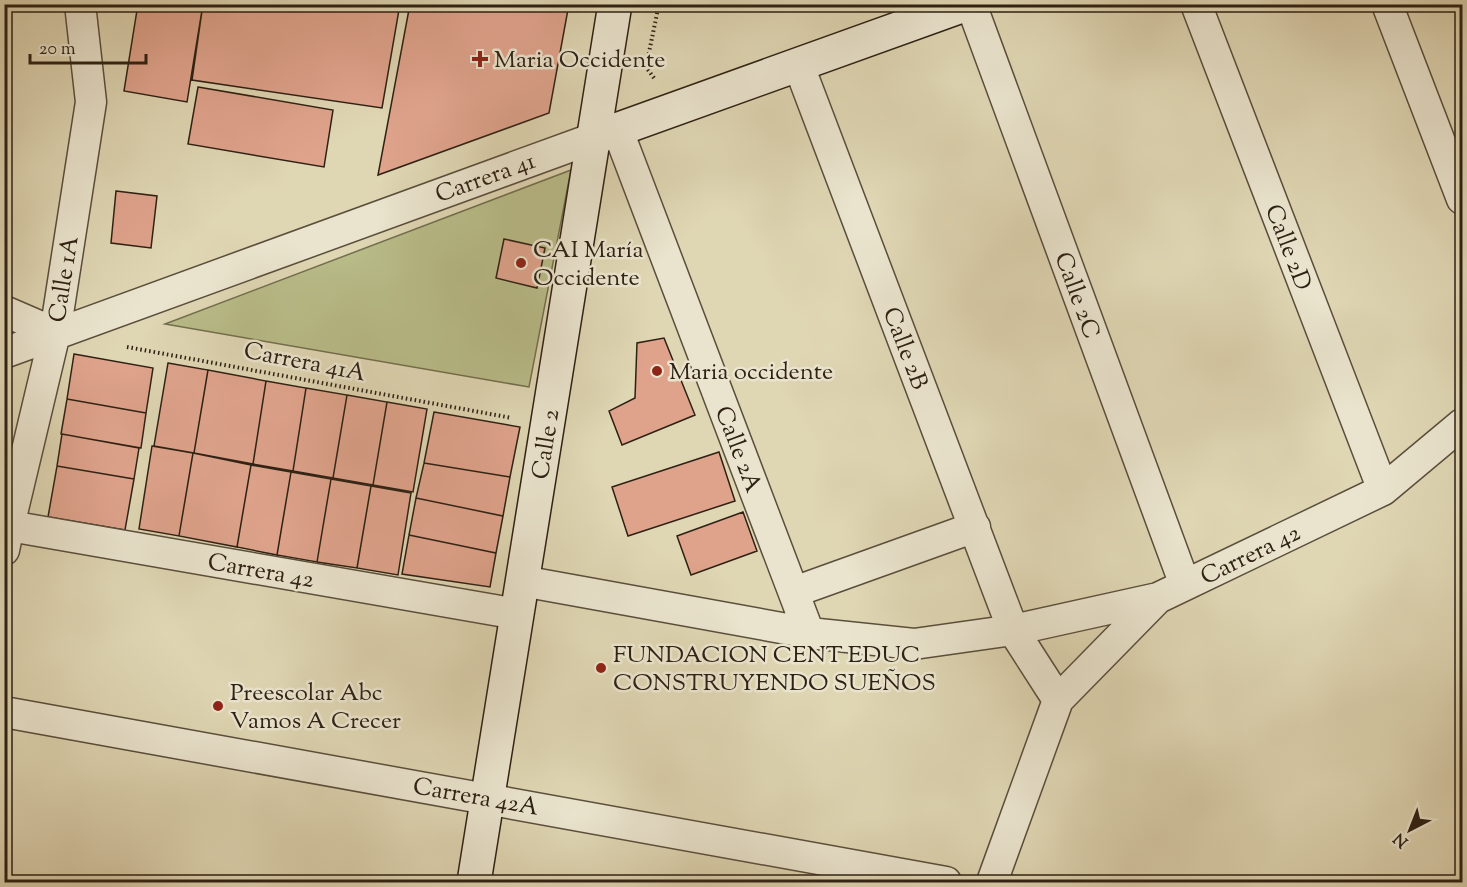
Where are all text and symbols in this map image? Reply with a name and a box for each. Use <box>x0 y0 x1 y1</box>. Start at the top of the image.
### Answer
scale bar <box>30 27 146 65</box>
text: 20 m <box>39 37 76 63</box>
place label: Maria Occidente <box>494 44 665 78</box>
marker: Maria Occidente <box>471 50 489 68</box>
street label: Carrera 41 <box>431 145 541 213</box>
street label: Calle 2D <box>1255 200 1319 296</box>
street label: Calle 1A <box>41 233 89 325</box>
place label: CAI María Occidente <box>533 234 643 296</box>
street label: Calle 2C <box>1045 248 1108 344</box>
marker: CAI María Occidente <box>514 256 528 270</box>
street label: Calle 2B <box>873 303 935 395</box>
street label: Carrera 41A <box>241 334 369 392</box>
place label: Maria occidente <box>669 356 833 390</box>
marker: Maria occidente <box>650 364 664 378</box>
street label: Calle 2A <box>705 401 769 498</box>
street label: Calle 2 <box>525 407 569 482</box>
street label: Carrera 42 <box>1195 517 1307 595</box>
street label: Carrera 42 <box>205 546 317 598</box>
place label: FUNDACION CENT EDUC CONSTRUYENDO SUEÑOS <box>613 639 936 701</box>
marker: FUNDACION CENT EDUC CONSTRUYENDO SUEÑOS <box>594 661 608 675</box>
place label: Preescolar Abc Vamos A Crecer <box>230 677 401 739</box>
marker: Preescolar Abc Vamos A Crecer <box>211 699 225 713</box>
street label: Carrera 42A <box>410 770 542 826</box>
north arrow <box>1380 800 1440 860</box>
text: N <box>1389 826 1414 852</box>

